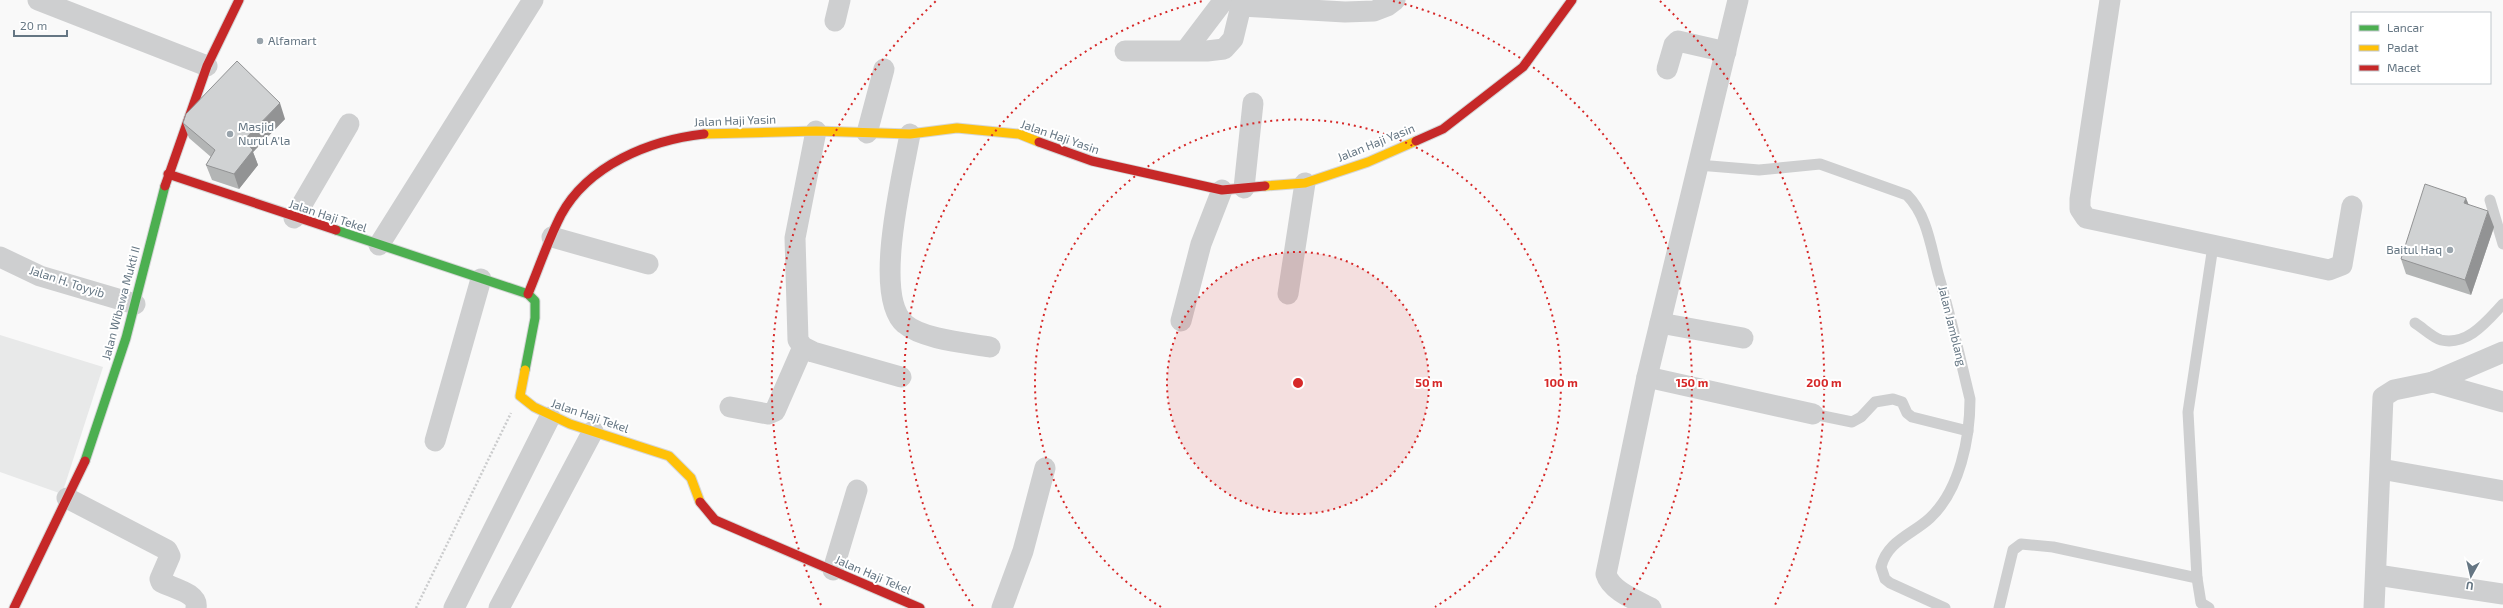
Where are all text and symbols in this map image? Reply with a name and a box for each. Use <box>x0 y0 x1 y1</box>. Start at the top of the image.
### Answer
scale bar <box>14 12 67 38</box>
legend <box>2351 12 2491 84</box>
text: 20 m <box>20 18 47 32</box>
text: Lancar <box>2387 20 2424 34</box>
place label: Alfamart <box>268 33 317 47</box>
marker: Alfamart <box>255 36 265 46</box>
text: Padat <box>2387 40 2419 54</box>
text: Macet <box>2387 60 2421 74</box>
street label: Jalan Haji Yasin <box>694 112 776 129</box>
street label: Jalan Haji Yasin <box>1019 116 1101 157</box>
place label: Masjid Nurul A'la <box>238 119 290 147</box>
street label: Jalan Haji Yasin <box>1335 120 1417 165</box>
marker: Masjid Nurul A'la <box>225 129 235 139</box>
street label: Jalan Haji Tekel <box>287 196 370 235</box>
place label: Baitul Haq <box>2386 242 2442 256</box>
street label: Jalan Wibawa Mukti II <box>98 244 142 361</box>
marker: Baitul Haq <box>2445 245 2455 255</box>
street label: Jalan H. Toyyib <box>28 262 107 300</box>
street label: Jalan Jamblang <box>1936 284 1970 368</box>
text: 50 m <box>1415 375 1443 389</box>
text: 100 m <box>1544 375 1578 389</box>
text: 150 m <box>1676 375 1708 389</box>
text: 200 m <box>1806 375 1842 389</box>
centre of rings <box>1291 376 1305 390</box>
street label: Jalan Haji Tekel <box>549 395 632 436</box>
street label: Jalan Haji Tekel <box>833 552 914 598</box>
north arrow <box>2451 556 2491 596</box>
text: U <box>2465 579 2474 593</box>

